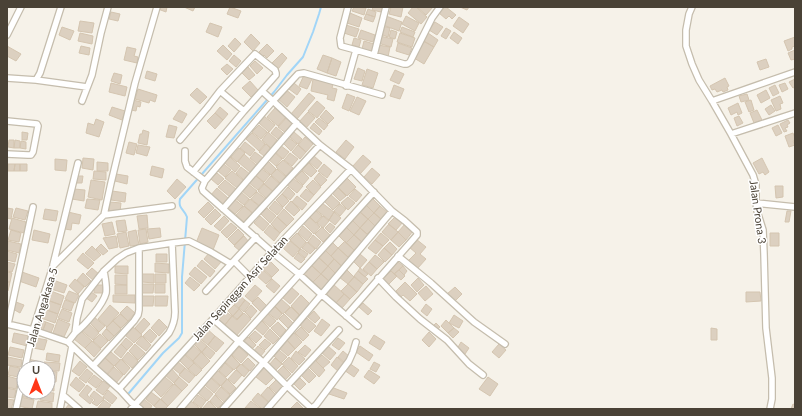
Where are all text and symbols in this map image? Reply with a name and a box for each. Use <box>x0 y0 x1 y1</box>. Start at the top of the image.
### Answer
street label: Jalan Prona 3 <box>748 179 769 245</box>
street label: Jalan Sepinggan Asri Selatan <box>189 233 290 343</box>
street label: Jalan Angakasa 5 <box>23 266 60 348</box>
north arrow <box>16 360 56 400</box>
text: U <box>32 363 40 376</box>

